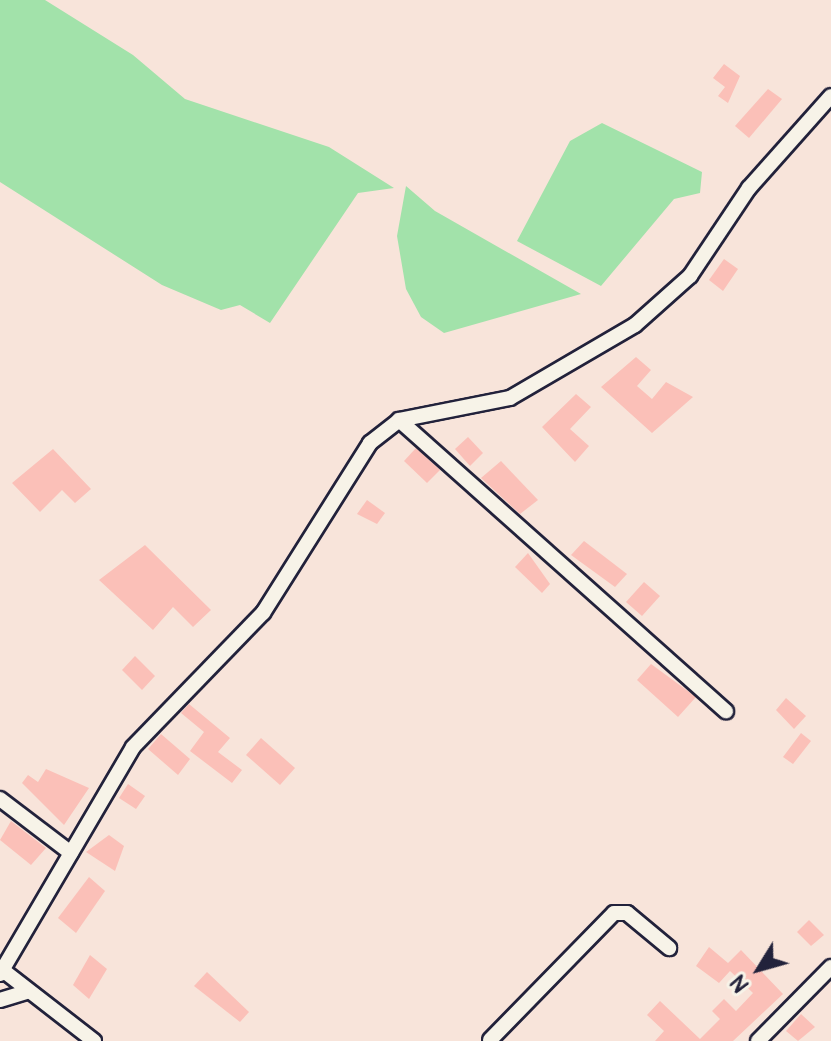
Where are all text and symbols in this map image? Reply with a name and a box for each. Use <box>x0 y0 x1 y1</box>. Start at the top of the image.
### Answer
north arrow <box>719 929 799 1009</box>
text: N <box>724 969 755 998</box>

